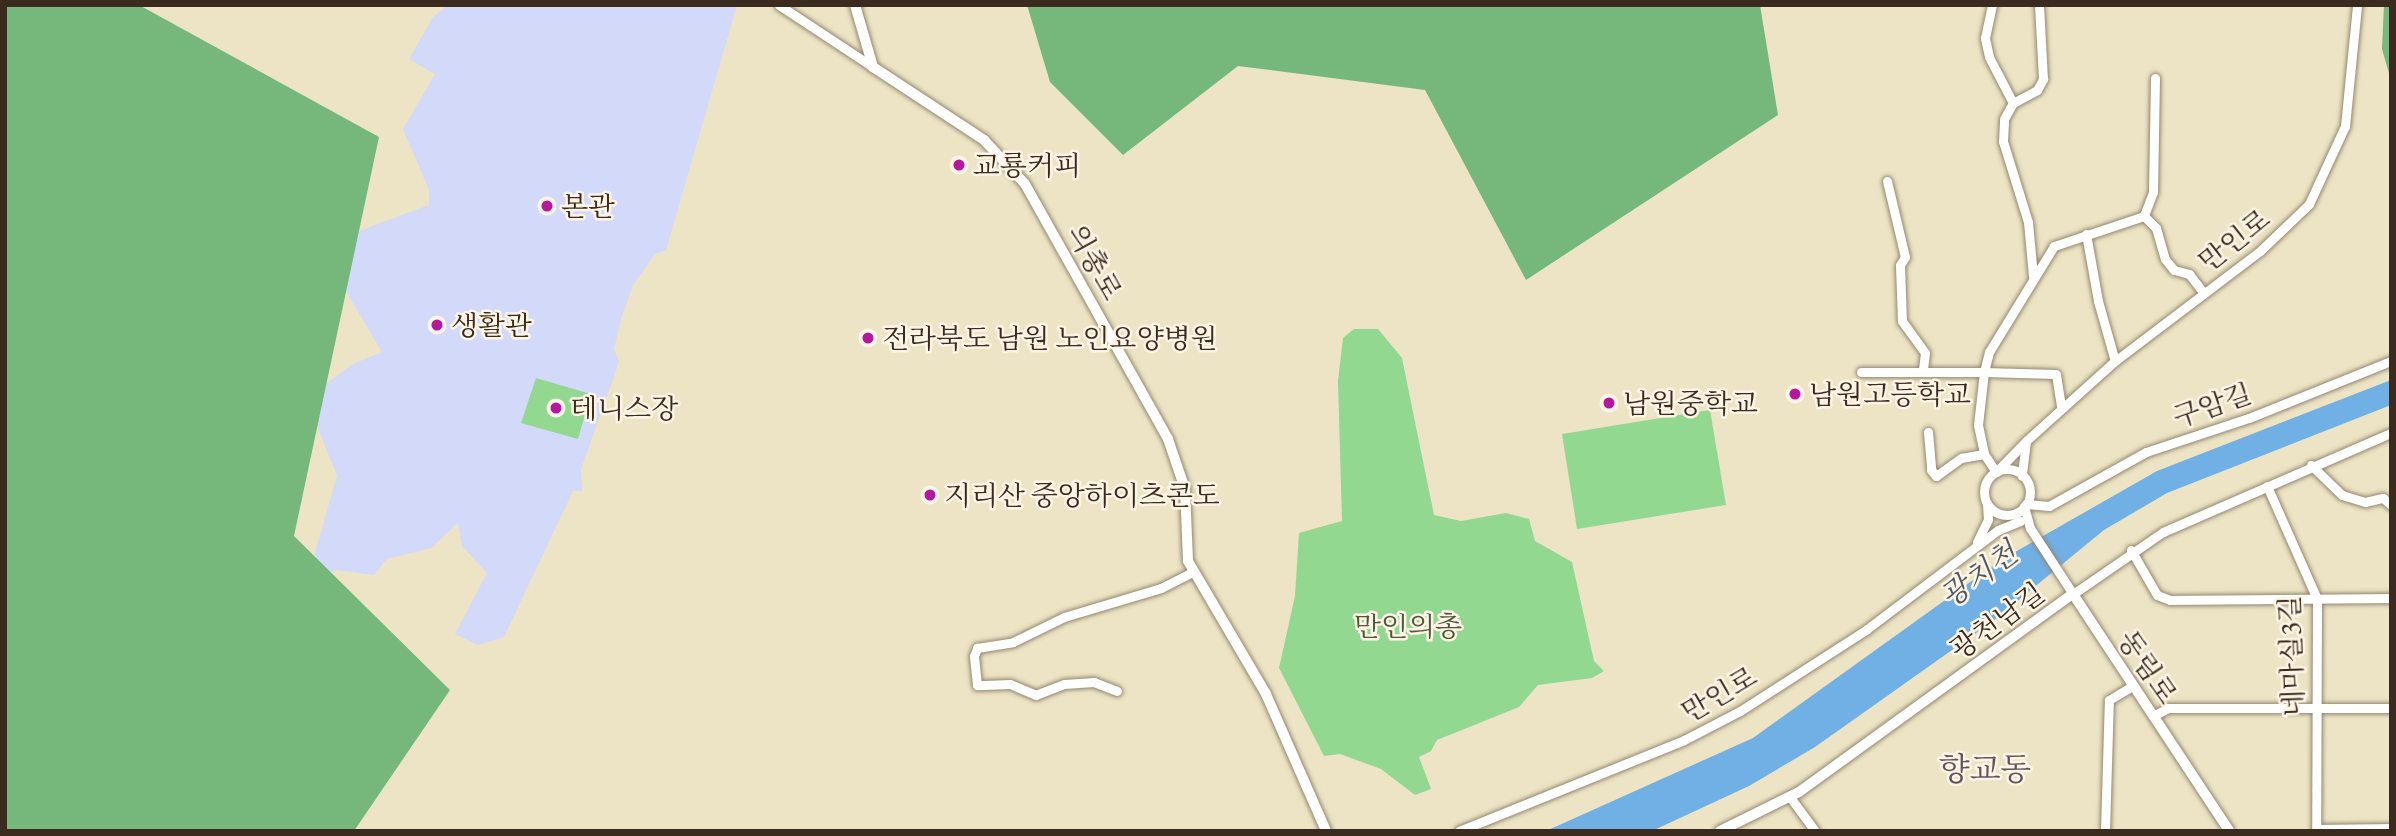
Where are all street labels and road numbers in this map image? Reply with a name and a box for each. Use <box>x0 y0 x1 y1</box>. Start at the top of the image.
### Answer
street label: 만인로 <box>2192 202 2276 278</box>
street label: 의총로 <box>1061 218 1129 306</box>
street label: 구암길 <box>2168 376 2256 434</box>
street label: 광천남길 <box>1943 576 2051 666</box>
street label: 네마실3길 <box>2272 595 2310 717</box>
street label: 동림로 <box>2111 624 2185 710</box>
street label: 만인로 <box>1675 659 1763 729</box>

